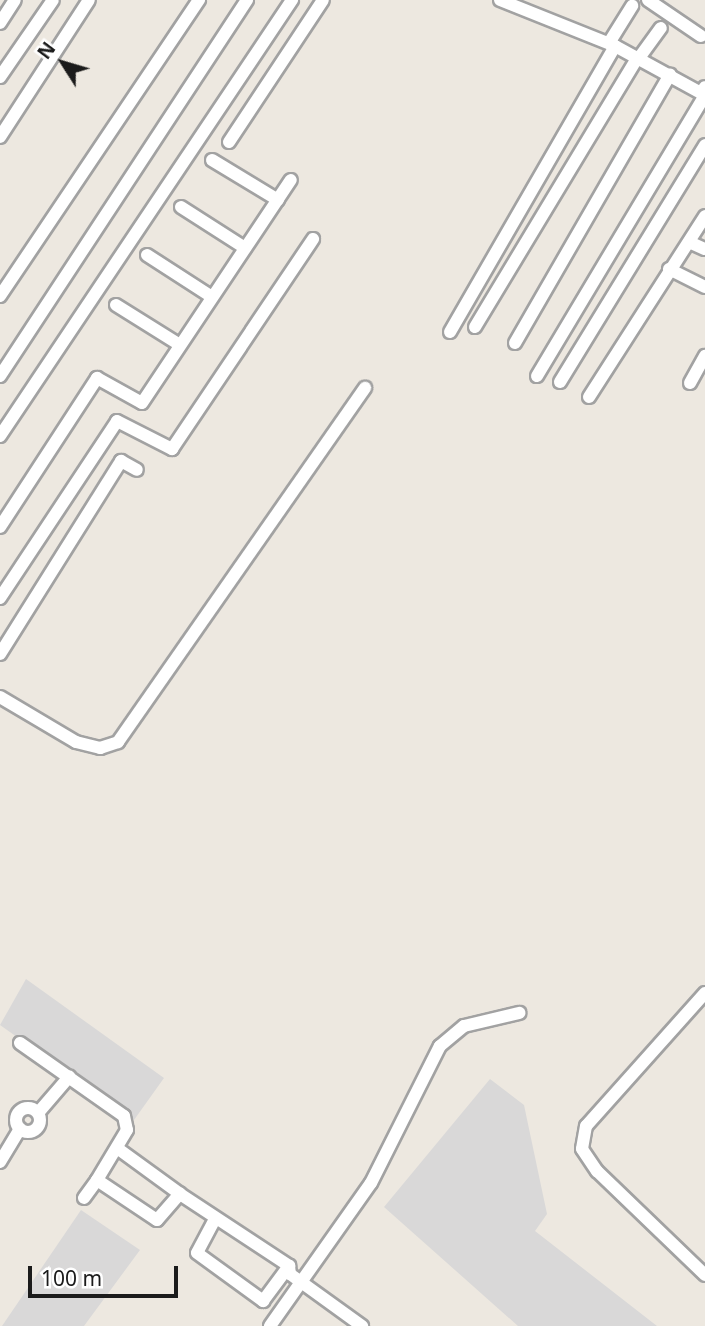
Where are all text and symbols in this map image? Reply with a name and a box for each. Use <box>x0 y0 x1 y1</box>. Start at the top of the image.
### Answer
north arrow <box>28 28 98 98</box>
text: N <box>31 36 61 64</box>
scale bar <box>32 1252 182 1296</box>
text: 100 m <box>41 1264 102 1292</box>

